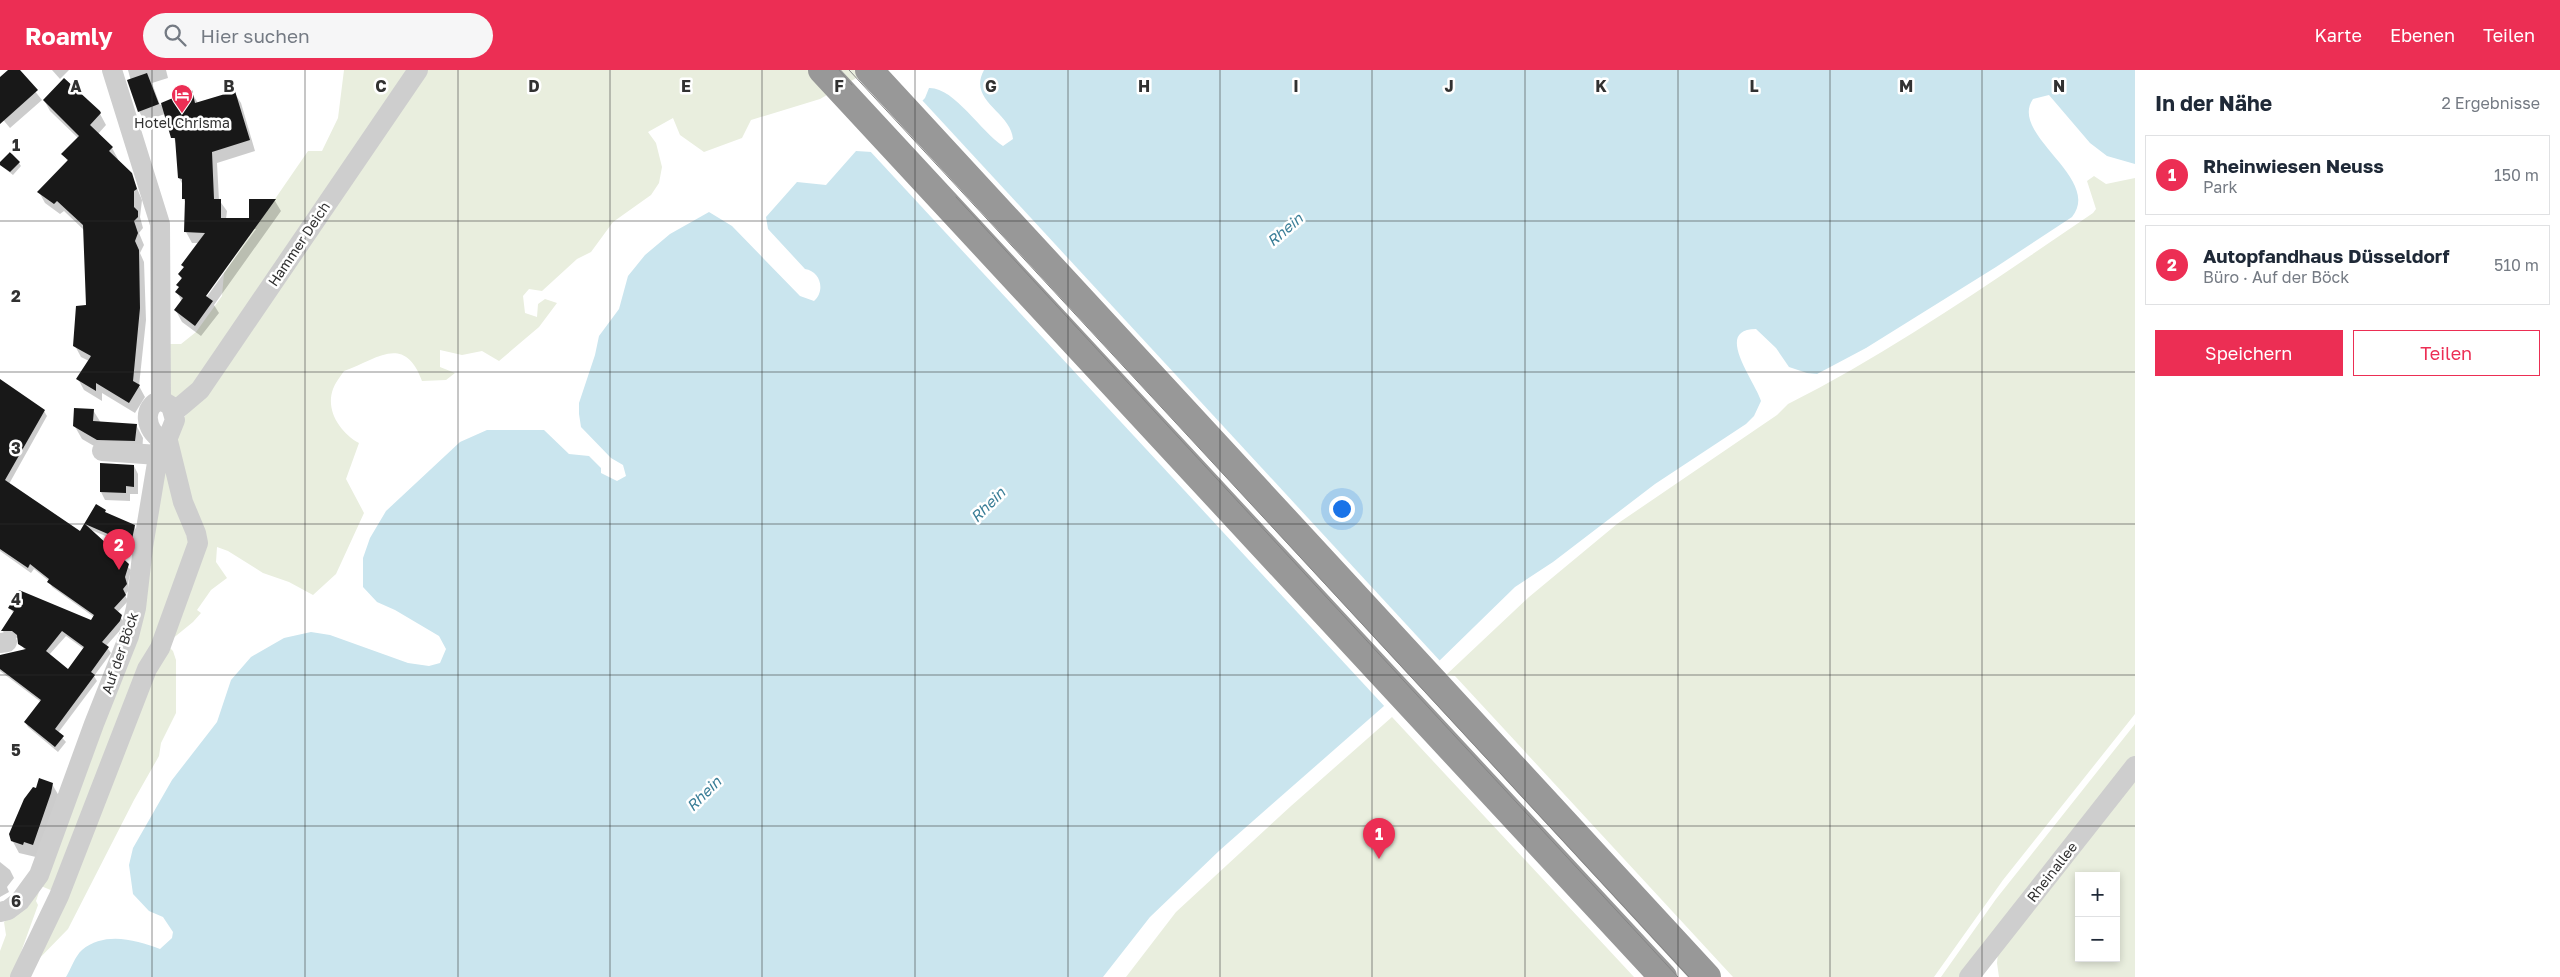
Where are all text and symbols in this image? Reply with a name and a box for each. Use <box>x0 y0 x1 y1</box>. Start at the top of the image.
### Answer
search box <box>143 13 493 58</box>
text: Roamly <box>25 21 113 50</box>
icon: search <box>161 21 189 49</box>
text: Hier suchen <box>201 24 310 47</box>
text: Karte <box>2315 24 2362 46</box>
text: Ebenen <box>2390 24 2455 46</box>
text: Teilen <box>2483 24 2535 46</box>
text: A <box>70 76 82 96</box>
text: B <box>223 76 235 96</box>
text: C <box>375 76 387 96</box>
text: D <box>528 76 540 96</box>
text: E <box>681 76 691 96</box>
text: F <box>834 76 844 96</box>
text: G <box>985 76 997 96</box>
text: H <box>1138 76 1150 96</box>
text: I <box>1293 76 1299 96</box>
text: J <box>1444 76 1454 96</box>
text: K <box>1595 76 1607 96</box>
text: L <box>1749 76 1759 96</box>
text: M <box>1899 76 1913 96</box>
text: N <box>2053 76 2065 96</box>
hotel icon: Hotel Chrisma <box>170 83 194 114</box>
text: In der Nähe <box>2155 90 2272 116</box>
text: 2 Ergebnisse <box>2442 93 2540 113</box>
place label: Hotel Chrisma <box>134 114 230 131</box>
text: 1 <box>12 135 20 155</box>
text: Rheinwiesen Neuss <box>2203 154 2384 177</box>
text: 1 <box>2168 165 2176 185</box>
text: 150 m <box>2494 165 2539 185</box>
text: Park <box>2203 177 2238 197</box>
street label: Hammer Deich <box>264 198 333 289</box>
water label: Rhein <box>1263 208 1306 250</box>
text: Autopfandhaus Düsseldorf <box>2203 244 2450 267</box>
text: 2 <box>2167 255 2177 275</box>
text: 510 m <box>2494 255 2539 275</box>
text: Büro · Auf der Böck <box>2203 267 2349 287</box>
text: 2 <box>11 286 21 306</box>
button: Speichern <box>2155 330 2343 376</box>
button: Teilen <box>2353 330 2540 376</box>
text: 3 <box>11 438 21 458</box>
water label: Rhein <box>966 483 1009 525</box>
your location <box>1329 496 1355 522</box>
pin: 2 <box>103 529 135 570</box>
text: 4 <box>11 589 21 609</box>
street label: Auf der Böck <box>98 610 141 696</box>
text: 5 <box>11 740 21 760</box>
water label: Rhein <box>682 772 725 814</box>
pin: 1 <box>1363 818 1395 859</box>
street label: Rheinallee <box>2023 838 2080 905</box>
map controls <box>2075 872 2120 962</box>
button: + <box>2075 872 2120 917</box>
text: 6 <box>11 891 21 911</box>
button: − <box>2075 917 2120 962</box>

